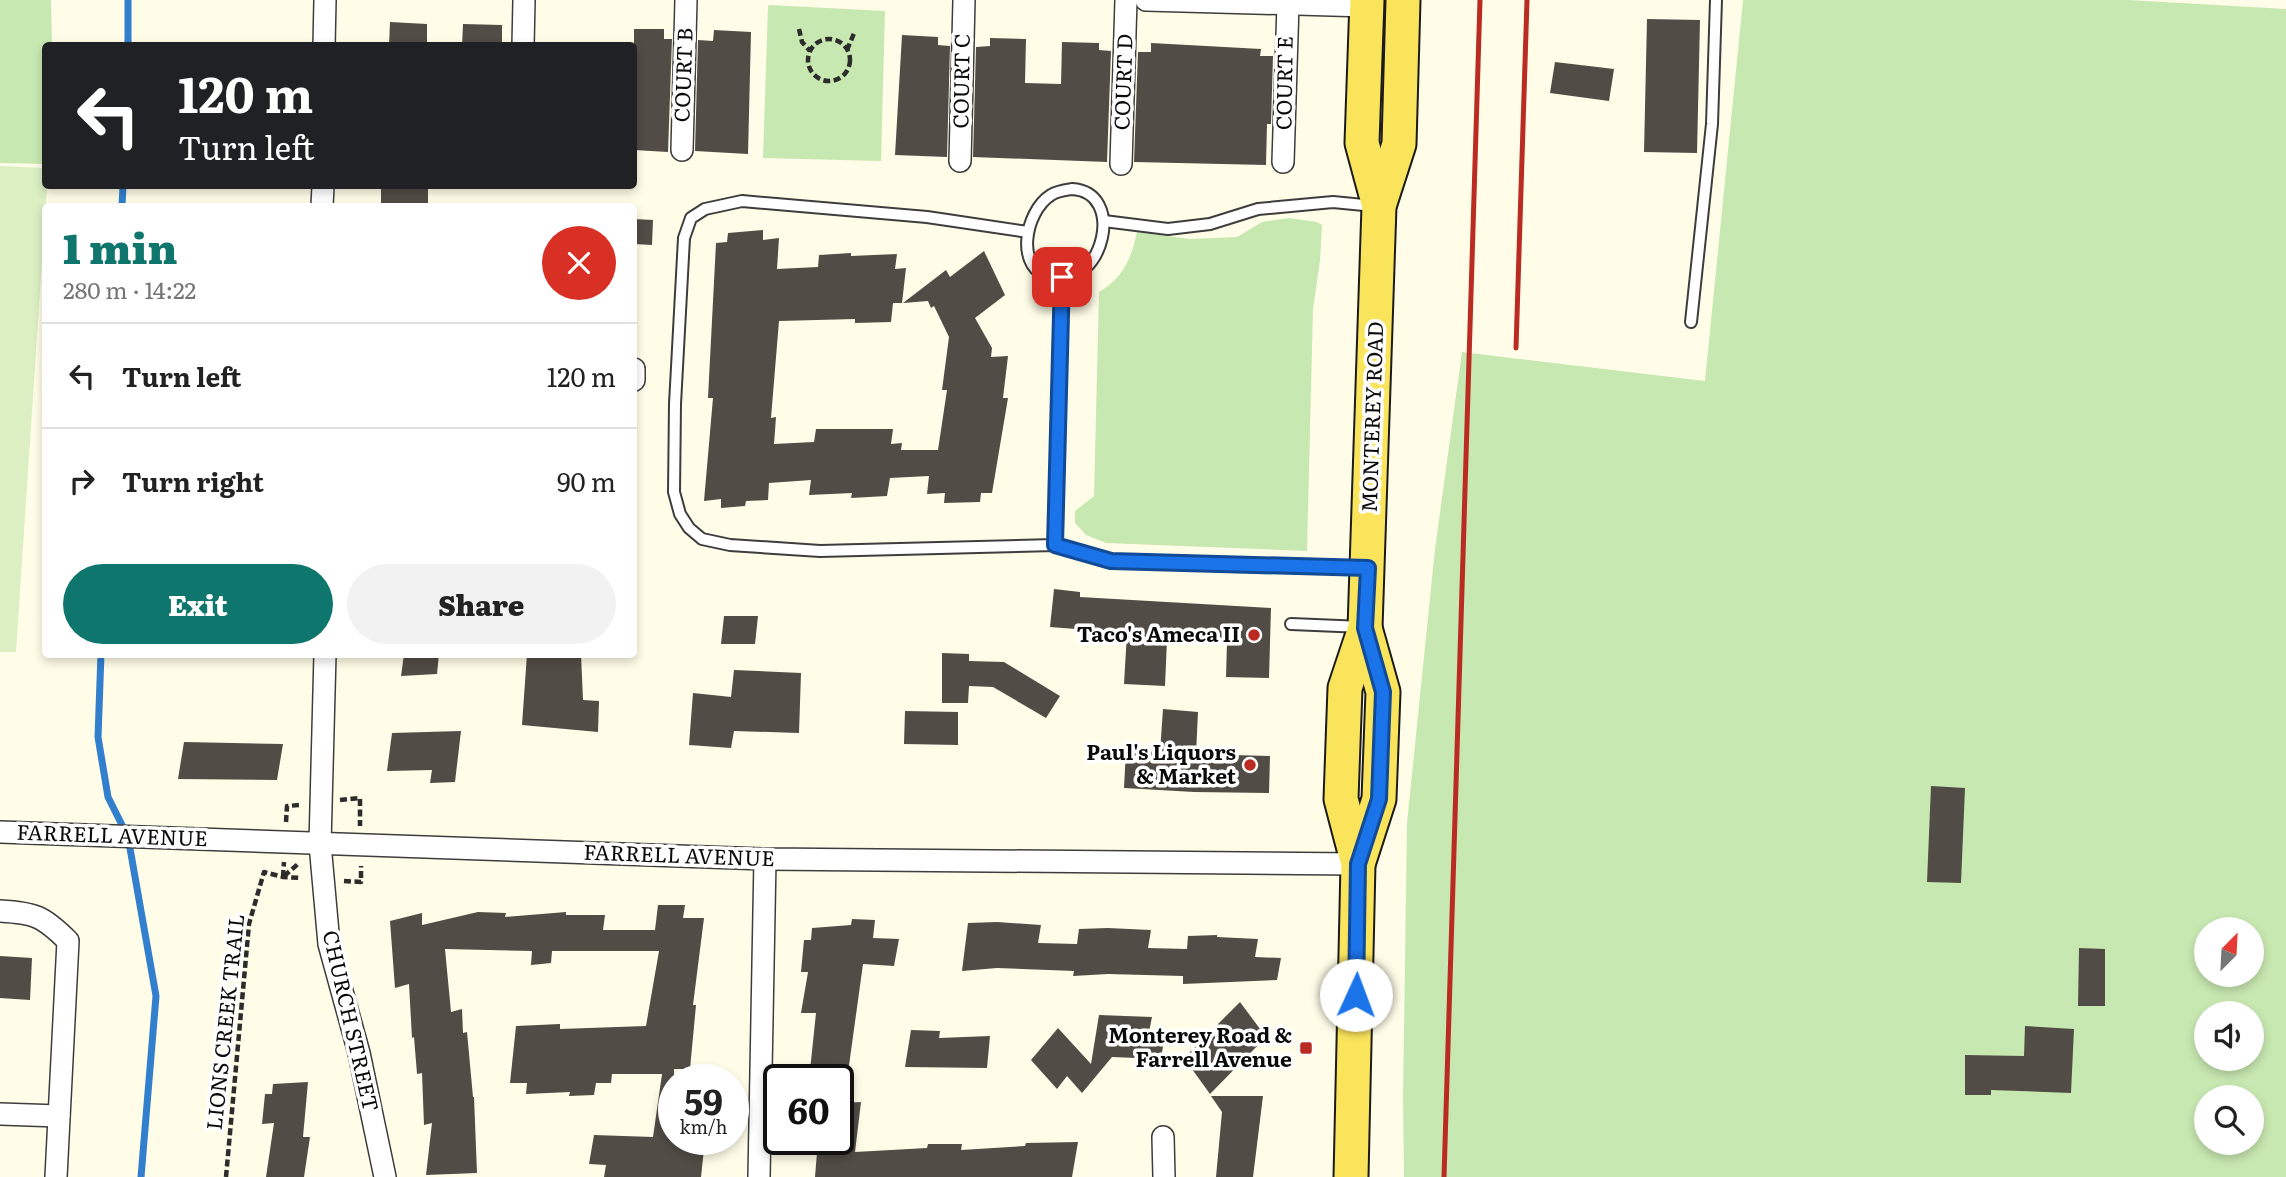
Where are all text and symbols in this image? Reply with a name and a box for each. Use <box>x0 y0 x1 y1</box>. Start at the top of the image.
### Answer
street label: COURT B <box>664 27 699 123</box>
street label: COURT C <box>943 33 976 129</box>
street label: COURT D <box>1104 33 1139 131</box>
street label: COURT E <box>1266 36 1299 130</box>
text: 120 m <box>178 55 313 128</box>
icon: left <box>63 70 154 161</box>
text: Turn left <box>178 122 315 170</box>
text: 1 min <box>63 215 178 277</box>
button: close <box>542 226 616 300</box>
pin <box>1032 247 1092 307</box>
icon: arrive <box>1043 258 1081 296</box>
text: 280 m · 14:22 <box>63 272 196 306</box>
street label: MONTEREY ROAD <box>1352 321 1389 513</box>
text: Turn left <box>122 356 241 395</box>
text: 120 m <box>547 356 616 395</box>
icon: left <box>63 357 101 395</box>
text: Turn right <box>122 461 264 500</box>
text: 90 m <box>557 461 616 500</box>
icon: right <box>63 462 101 500</box>
button: Exit <box>63 564 333 644</box>
button: Share <box>347 564 616 644</box>
place label: Taco's Ameca II <box>1077 617 1240 648</box>
marker: Taco's Ameca II <box>1246 627 1262 643</box>
place label: Paul's Liquors & Market <box>1086 735 1237 790</box>
marker: Paul's Liquors & Market <box>1242 757 1258 773</box>
street label: FARRELL AVENUE <box>16 815 208 852</box>
street label: FARRELL AVENUE <box>583 835 775 872</box>
street label: LIONS CREEK TRAIL <box>197 912 250 1131</box>
north arrow <box>2194 917 2264 987</box>
map controls <box>2194 917 2264 1155</box>
street label: CHURCH STREET <box>317 927 388 1114</box>
position arrow <box>1319 958 1393 1032</box>
button: sound <box>2194 1001 2264 1071</box>
place label: Monterey Road & Farrell Avenue <box>1108 1018 1292 1073</box>
marker: Monterey Road & Farrell Avenue <box>1298 1040 1314 1056</box>
speed limit sign: 60 <box>763 1064 854 1155</box>
text: 59 <box>684 1074 723 1126</box>
button: search <box>2194 1085 2264 1155</box>
text: km/h <box>680 1113 727 1140</box>

